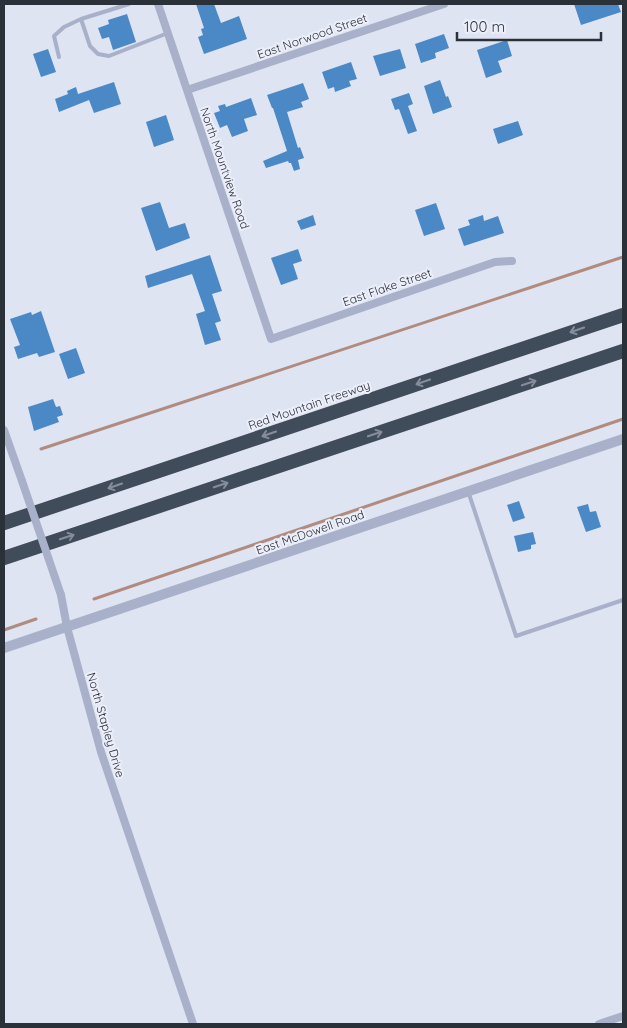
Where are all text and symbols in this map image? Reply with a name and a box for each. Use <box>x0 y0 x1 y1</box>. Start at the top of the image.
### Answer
street label: East Norwood Street <box>255 10 369 62</box>
scale bar <box>457 10 601 42</box>
text: 100 m <box>464 17 505 36</box>
street label: North Mountview Road <box>197 105 253 231</box>
street label: East Flake Street <box>341 265 433 309</box>
one-way arrow <box>570 326 585 335</box>
street label: Red Mountain Freeway <box>246 377 372 433</box>
one-way arrow <box>521 377 537 387</box>
one-way arrow <box>416 378 431 387</box>
one-way arrow <box>367 429 382 438</box>
one-way arrow <box>262 430 277 439</box>
one-way arrow <box>212 480 228 490</box>
one-way arrow <box>107 481 123 491</box>
street label: East McDowell Road <box>254 506 366 558</box>
one-way arrow <box>58 532 74 541</box>
street label: North Stapley Drive <box>84 671 128 779</box>

